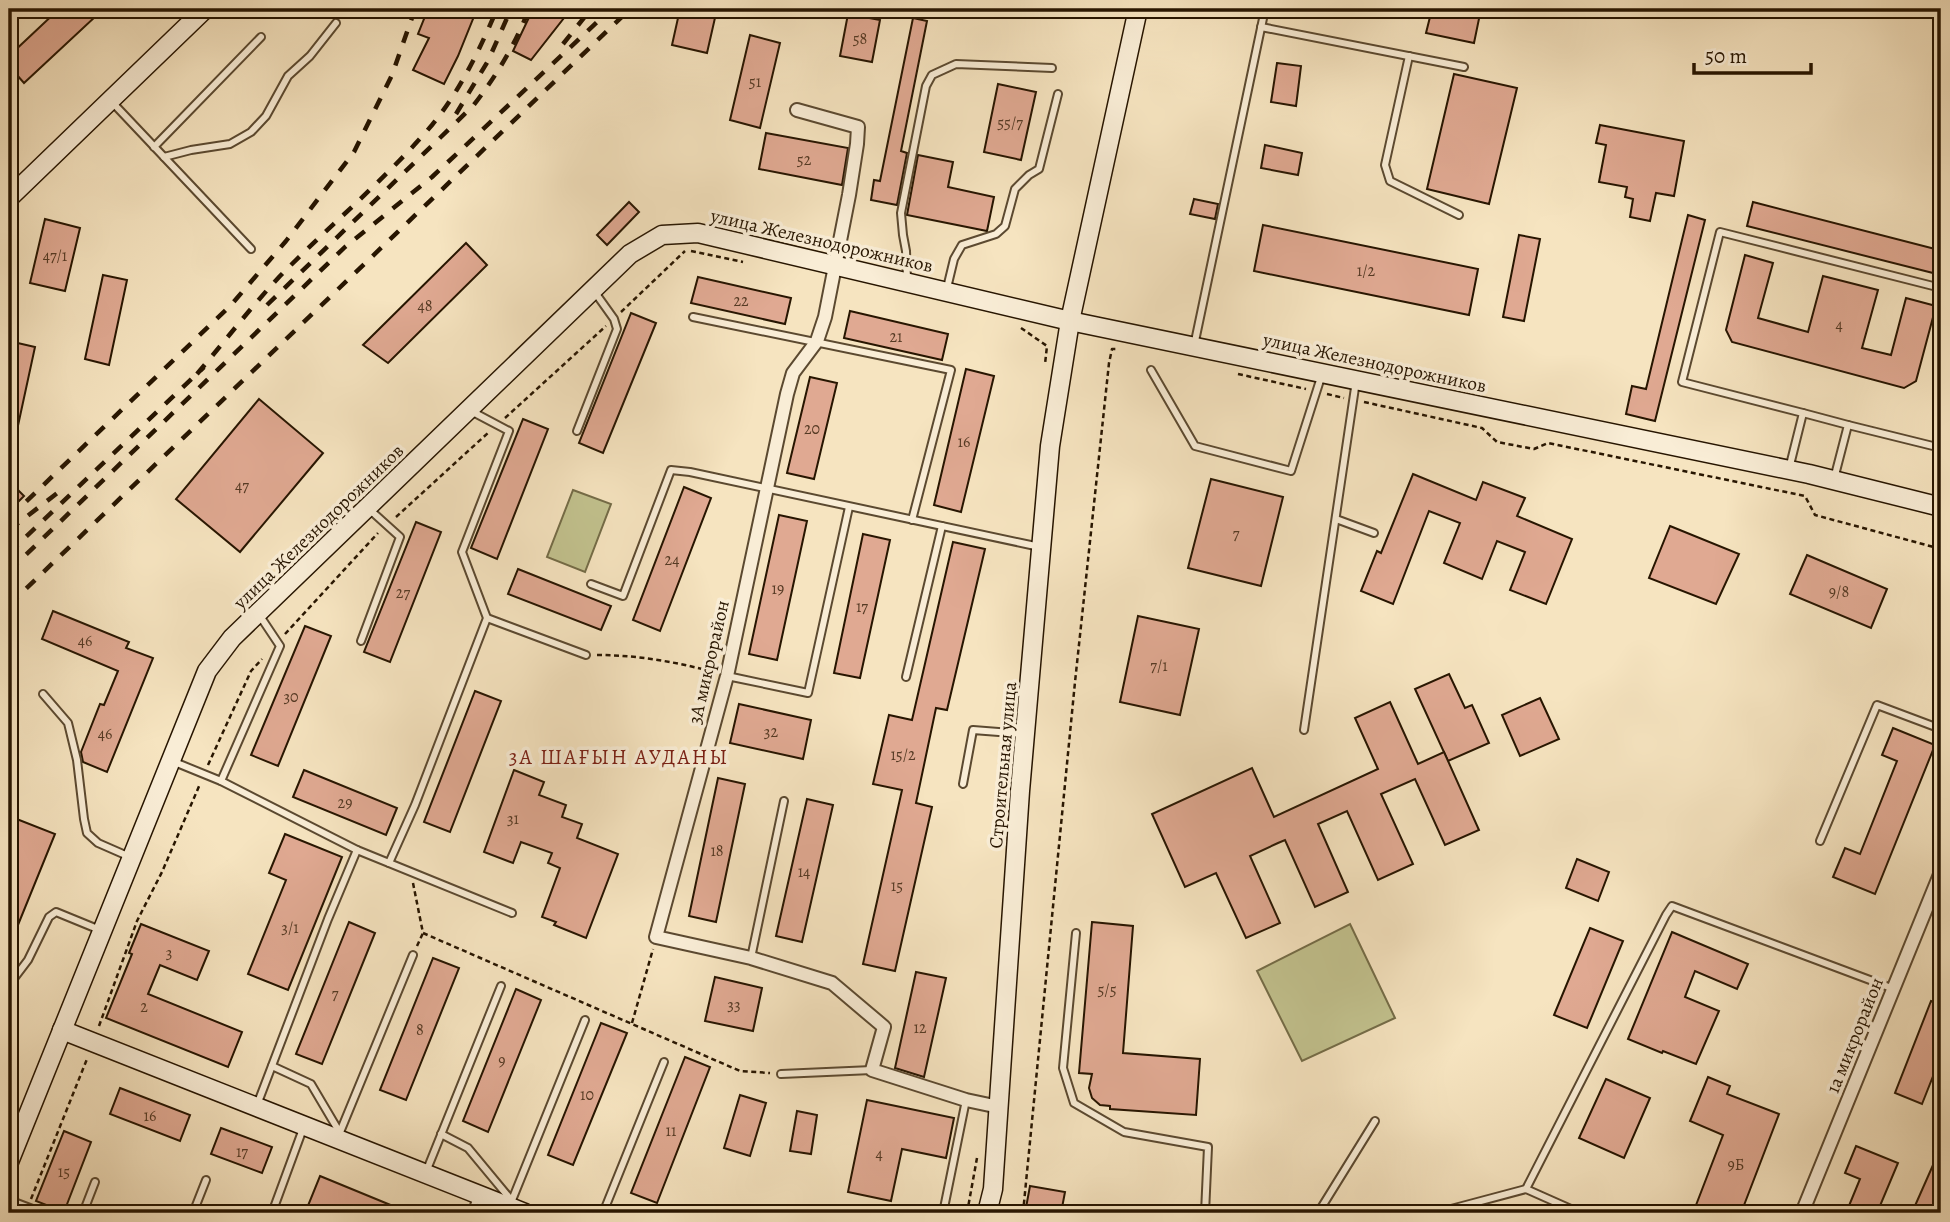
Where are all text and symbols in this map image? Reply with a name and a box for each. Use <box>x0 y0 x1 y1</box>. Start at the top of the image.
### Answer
house number: 58 <box>853 28 867 50</box>
scale bar <box>1694 32 1812 76</box>
text: 50 m <box>1705 42 1747 70</box>
house number: 51 <box>749 71 762 93</box>
house number: 55/7 <box>997 112 1023 134</box>
house number: 52 <box>797 149 812 171</box>
street label: улица Железнодорожников <box>707 203 935 279</box>
house number: 47/1 <box>43 245 68 267</box>
house number: 1/2 <box>1357 260 1376 282</box>
house number: 22 <box>733 290 749 312</box>
house number: 48 <box>417 295 433 317</box>
house number: 4 <box>1835 314 1843 336</box>
house number: 21 <box>889 326 903 348</box>
street label: улица Железнодорожников <box>1260 326 1489 399</box>
house number: 20 <box>804 418 820 440</box>
house number: 16 <box>958 431 970 453</box>
street label: улица Железнодорожников <box>227 438 410 616</box>
house number: 47 <box>235 475 249 497</box>
house number: 7 <box>1233 523 1240 545</box>
house number: 24 <box>665 549 679 571</box>
house number: 19 <box>772 578 784 600</box>
house number: 9/8 <box>1829 581 1849 603</box>
house number: 27 <box>396 582 410 604</box>
house number: 17 <box>856 596 868 618</box>
street label: 3А микрорайон <box>682 598 736 727</box>
house number: 46 <box>78 630 92 652</box>
house number: 7/1 <box>1150 655 1168 677</box>
street label: Строительная улица <box>983 680 1023 849</box>
house number: 30 <box>283 686 299 708</box>
house number: 32 <box>764 721 779 743</box>
house number: 46 <box>98 723 112 745</box>
district label: 3А ШАҒЫН АУДАНЫ <box>509 743 729 771</box>
house number: 15/2 <box>890 744 916 766</box>
house number: 29 <box>338 792 352 814</box>
house number: 31 <box>507 808 520 830</box>
house number: 18 <box>710 840 724 862</box>
house number: 14 <box>798 861 810 883</box>
house number: 15 <box>891 875 903 897</box>
house number: 3/1 <box>281 917 299 939</box>
house number: 3 <box>166 942 172 964</box>
street label: 1а микрорайон <box>1820 974 1890 1097</box>
house number: 5/5 <box>1097 979 1117 1001</box>
house number: 7 <box>332 983 339 1005</box>
house number: 33 <box>727 994 741 1016</box>
house number: 2 <box>140 996 148 1018</box>
house number: 12 <box>913 1017 927 1039</box>
house number: 8 <box>416 1019 424 1041</box>
house number: 9 <box>498 1050 506 1072</box>
house number: 10 <box>580 1084 594 1106</box>
house number: 16 <box>144 1105 156 1127</box>
house number: 11 <box>666 1120 677 1142</box>
house number: 17 <box>236 1141 248 1163</box>
house number: 4 <box>875 1143 883 1165</box>
house number: 9Б <box>1728 1154 1744 1176</box>
house number: 15 <box>58 1161 70 1183</box>

